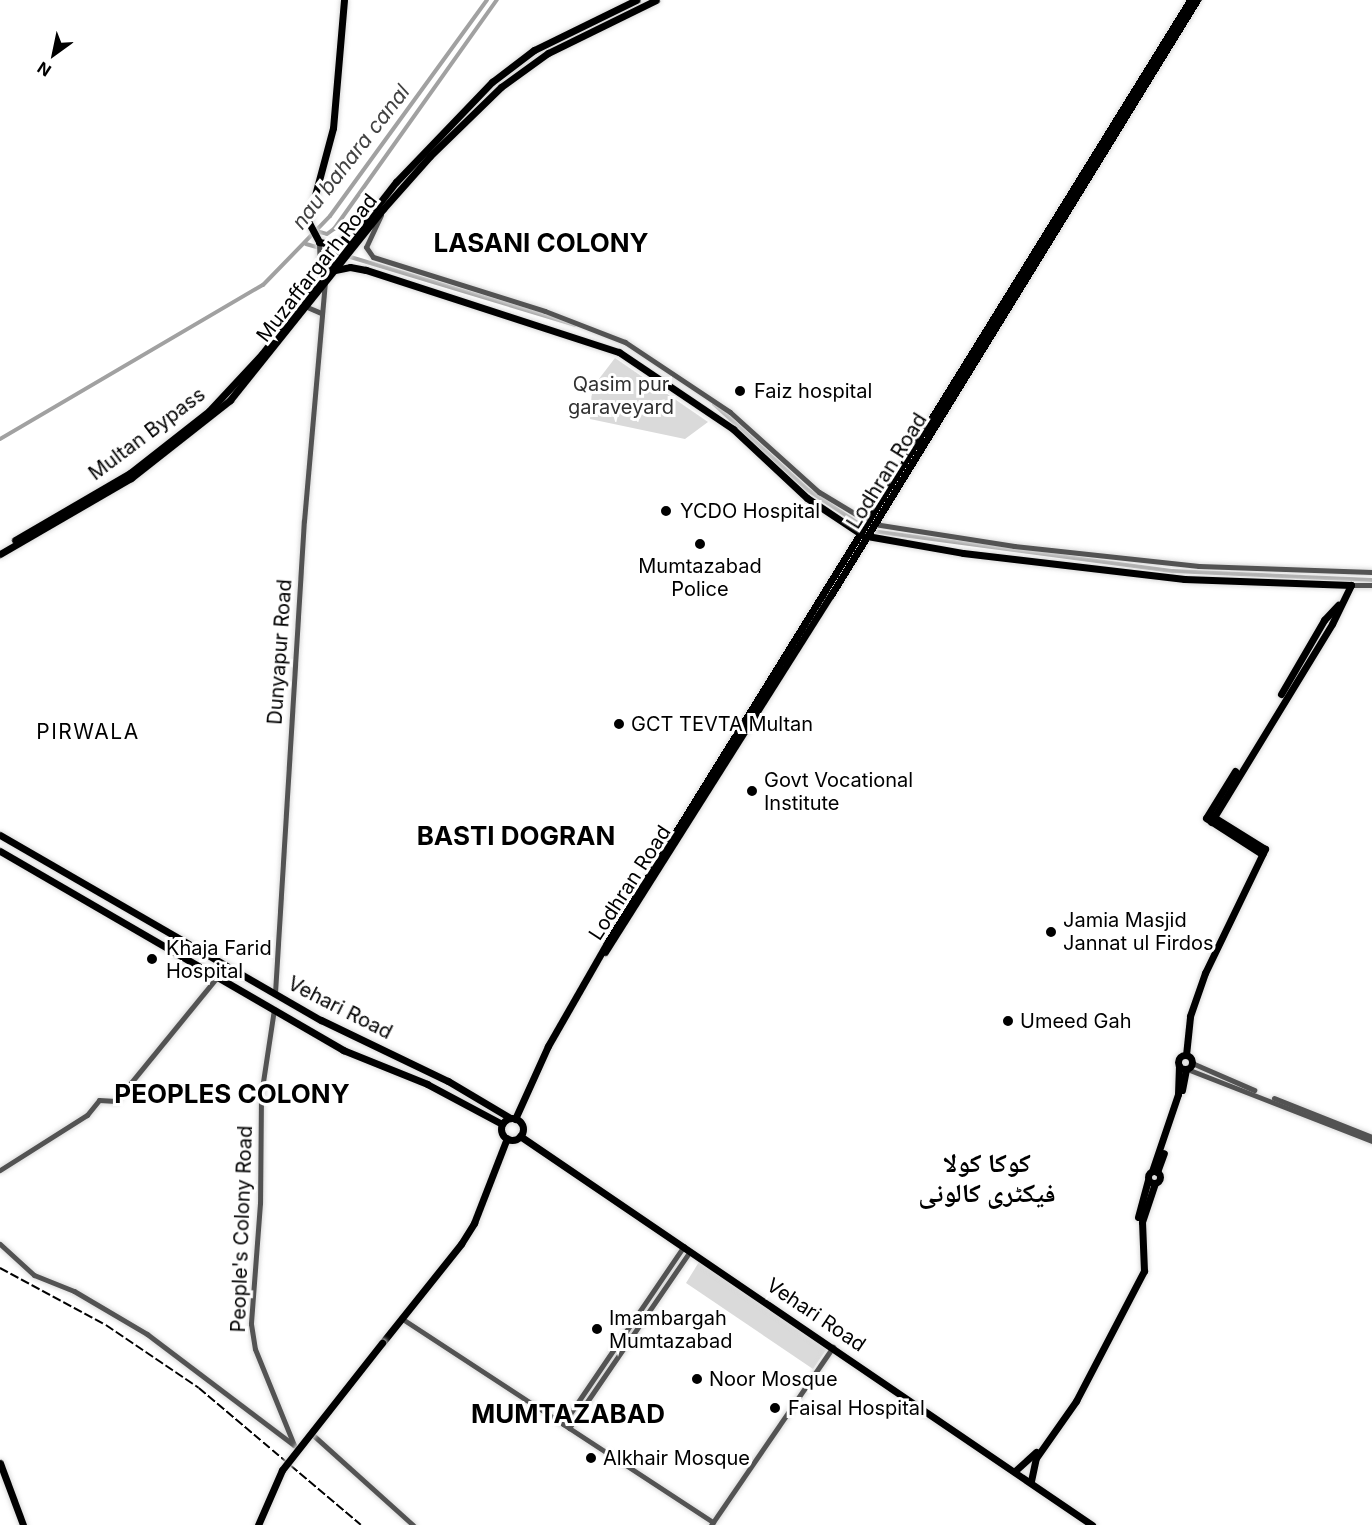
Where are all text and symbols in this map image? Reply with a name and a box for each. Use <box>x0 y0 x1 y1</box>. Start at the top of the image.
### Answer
north arrow <box>24 24 84 84</box>
text: N <box>34 57 55 81</box>
water label: nau bahara canal <box>287 80 415 234</box>
street label: Muzaffargarh Road <box>252 189 382 347</box>
district label: LASANI COLONY <box>424 227 658 259</box>
park label: Qasim pur garaveyard <box>568 373 674 420</box>
place label: Faiz hospital <box>754 379 872 403</box>
street label: Multan Bypass <box>84 382 210 486</box>
marker: Faiz hospital <box>731 382 749 400</box>
street label: Lodhran Road <box>842 409 932 533</box>
place label: YCDO Hospital <box>680 499 820 523</box>
marker: YCDO Hospital <box>657 502 675 520</box>
marker: Mumtazabad Police <box>693 537 707 551</box>
place label: Mumtazabad Police <box>638 554 762 601</box>
street label: Dunyapur Road <box>263 579 297 725</box>
place label: GCT TEVTA Multan <box>631 712 813 736</box>
marker: GCT TEVTA Multan <box>612 717 626 731</box>
district label: PIRWALA <box>36 719 140 745</box>
place label: Govt Vocational Institute <box>764 768 913 815</box>
marker: Govt Vocational Institute <box>745 784 759 798</box>
district label: BASTI DOGRAN <box>408 820 624 852</box>
street label: Lodhran Road <box>584 821 676 945</box>
place label: Jamia Masjid Jannat ul Firdos <box>1063 909 1214 956</box>
marker: Jamia Masjid Jannat ul Firdos <box>1044 925 1058 939</box>
place label: Khaja Farid Hospital <box>166 936 272 983</box>
marker: Khaja Farid Hospital <box>143 950 161 968</box>
street label: Vehari Road <box>284 971 396 1045</box>
place label: Umeed Gah <box>1020 1009 1132 1033</box>
marker: Umeed Gah <box>1001 1014 1015 1028</box>
district label: PEOPLES COLONY <box>104 1078 360 1110</box>
street label: People's Colony Road <box>226 1125 258 1333</box>
district label: کوکا کولا فیکٹری کالونی <box>918 1147 1056 1208</box>
street label: Vehari Road <box>762 1273 870 1357</box>
place label: Imambargah Mumtazabad <box>609 1306 732 1353</box>
marker: Imambargah Mumtazabad <box>590 1322 604 1336</box>
place label: Noor Mosque <box>709 1367 838 1391</box>
marker: Noor Mosque <box>690 1372 704 1386</box>
place label: Faisal Hospital <box>788 1396 925 1420</box>
district label: MUMTAZABAD <box>464 1398 672 1430</box>
marker: Faisal Hospital <box>766 1399 784 1417</box>
place label: Alkhair Mosque <box>603 1446 750 1470</box>
marker: Alkhair Mosque <box>584 1451 598 1465</box>

